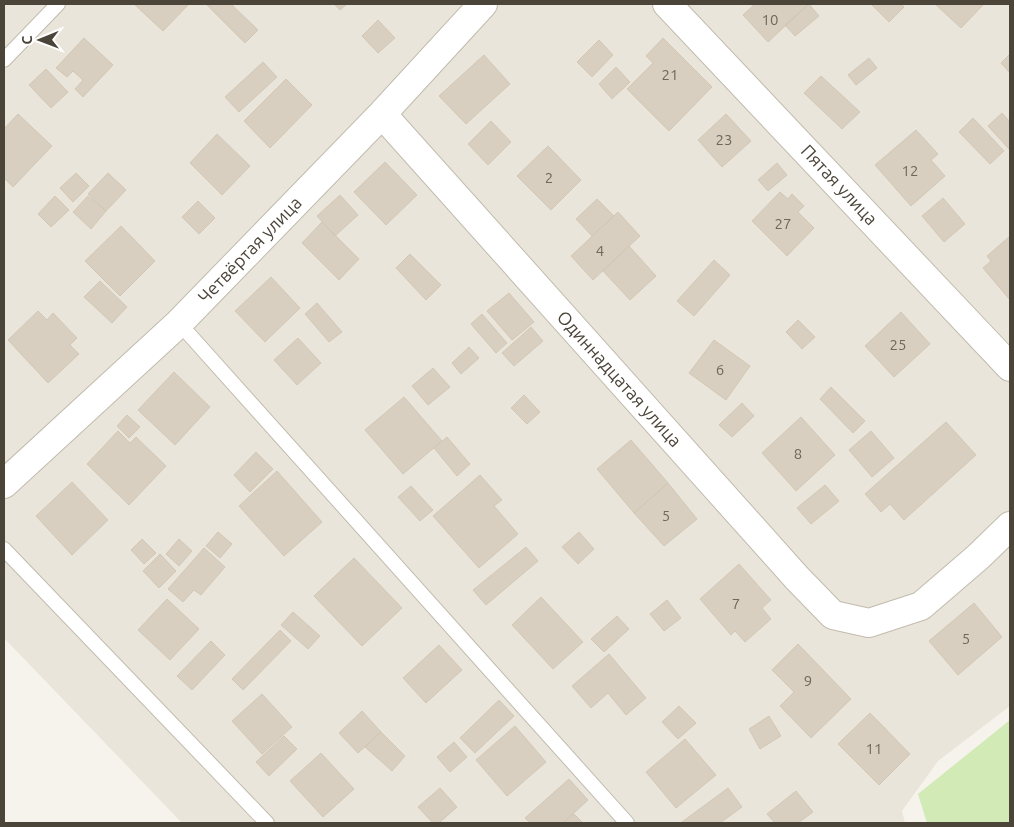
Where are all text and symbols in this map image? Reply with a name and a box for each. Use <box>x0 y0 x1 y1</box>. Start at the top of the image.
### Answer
house number: 10 <box>762 11 778 28</box>
north arrow <box>15 15 65 65</box>
text: С <box>19 36 35 45</box>
house number: 21 <box>662 66 678 83</box>
house number: 23 <box>716 131 732 148</box>
street label: Пятая улица <box>797 140 882 229</box>
house number: 12 <box>902 162 918 179</box>
house number: 2 <box>545 169 553 186</box>
street label: Четвёртая улица <box>194 192 305 307</box>
house number: 27 <box>775 215 791 232</box>
house number: 4 <box>596 242 604 259</box>
street label: Одиннадцатая улица <box>553 306 686 450</box>
house number: 25 <box>890 336 906 353</box>
house number: 6 <box>716 361 724 378</box>
house number: 8 <box>794 445 802 462</box>
house number: 5 <box>662 507 670 524</box>
house number: 7 <box>732 595 740 612</box>
house number: 5 <box>962 630 970 647</box>
house number: 9 <box>804 672 812 689</box>
house number: 11 <box>866 740 882 757</box>

